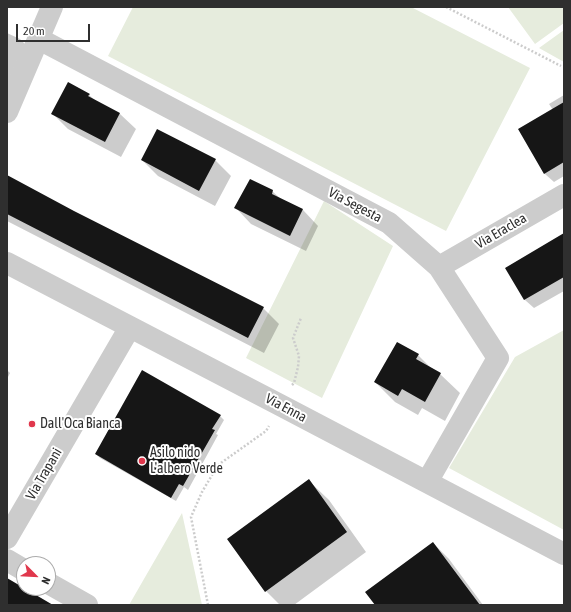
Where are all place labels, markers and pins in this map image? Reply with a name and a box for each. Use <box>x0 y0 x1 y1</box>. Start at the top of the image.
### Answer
place label: Dall'Oca Bianca <box>40 416 121 432</box>
marker: Dall'Oca Bianca <box>27 419 37 429</box>
place label: Asilo nido L'albero Verde <box>150 445 223 478</box>
marker: Asilo nido L'albero Verde <box>137 456 147 466</box>

